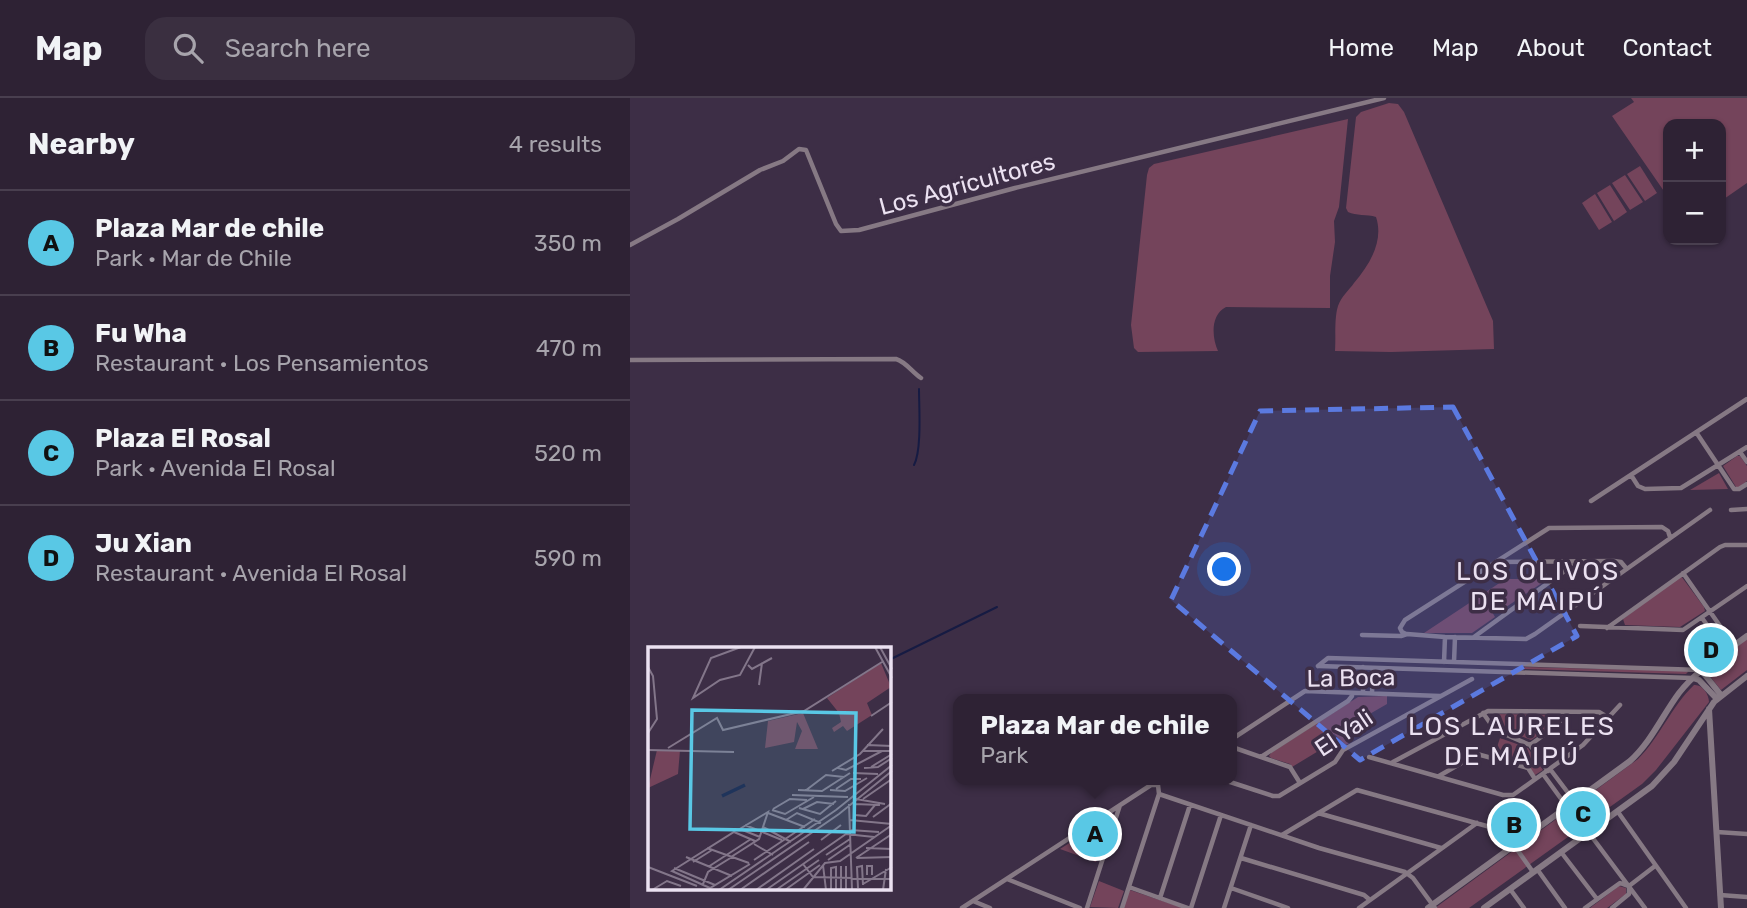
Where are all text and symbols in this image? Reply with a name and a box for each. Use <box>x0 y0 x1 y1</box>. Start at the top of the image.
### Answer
search box <box>145 17 635 80</box>
text: Map <box>35 29 103 68</box>
icon: search <box>169 29 207 67</box>
text: Search here <box>225 33 370 64</box>
text: Home <box>1328 34 1394 62</box>
text: Map <box>1432 34 1479 62</box>
text: About <box>1517 34 1585 62</box>
text: Contact <box>1623 34 1712 62</box>
map controls <box>1663 119 1726 245</box>
button: + <box>1663 119 1726 182</box>
text: Nearby <box>28 126 135 162</box>
text: 4 results <box>509 130 602 158</box>
street label: Los Agricultores <box>876 147 1058 221</box>
button: − <box>1663 182 1726 245</box>
text: Plaza Mar de chile <box>95 213 324 244</box>
text: A <box>43 229 59 257</box>
text: 350 m <box>534 229 602 257</box>
text: Park · Mar de Chile <box>95 244 292 272</box>
text: Fu Wha <box>95 318 187 349</box>
text: B <box>43 334 59 362</box>
text: 470 m <box>536 334 602 362</box>
text: Restaurant · Los Pensamientos <box>95 349 429 377</box>
text: Plaza El Rosal <box>95 423 271 454</box>
text: C <box>43 439 59 467</box>
text: 520 m <box>534 439 602 467</box>
text: Park · Avenida El Rosal <box>95 454 336 482</box>
text: Ju Xian <box>95 528 192 559</box>
text: D <box>43 544 59 572</box>
text: 590 m <box>534 544 602 572</box>
your location <box>1207 552 1241 586</box>
district label: LOS OLIVOS DE MAIPÚ <box>1456 556 1620 617</box>
text: Restaurant · Avenida El Rosal <box>95 559 407 587</box>
pin: D <box>1688 624 1734 676</box>
inset map <box>648 647 891 890</box>
street label: La Boca <box>1306 663 1396 693</box>
popup <box>953 694 1237 785</box>
street label: El Yali <box>1310 704 1378 762</box>
text: Plaza Mar de chile <box>980 710 1210 741</box>
district label: LOS LAURELES DE MAIPÚ <box>1408 711 1616 772</box>
text: Park <box>980 741 1028 769</box>
pin: C <box>1560 788 1606 840</box>
pin: B <box>1491 799 1537 851</box>
pin: A <box>1072 808 1118 860</box>

